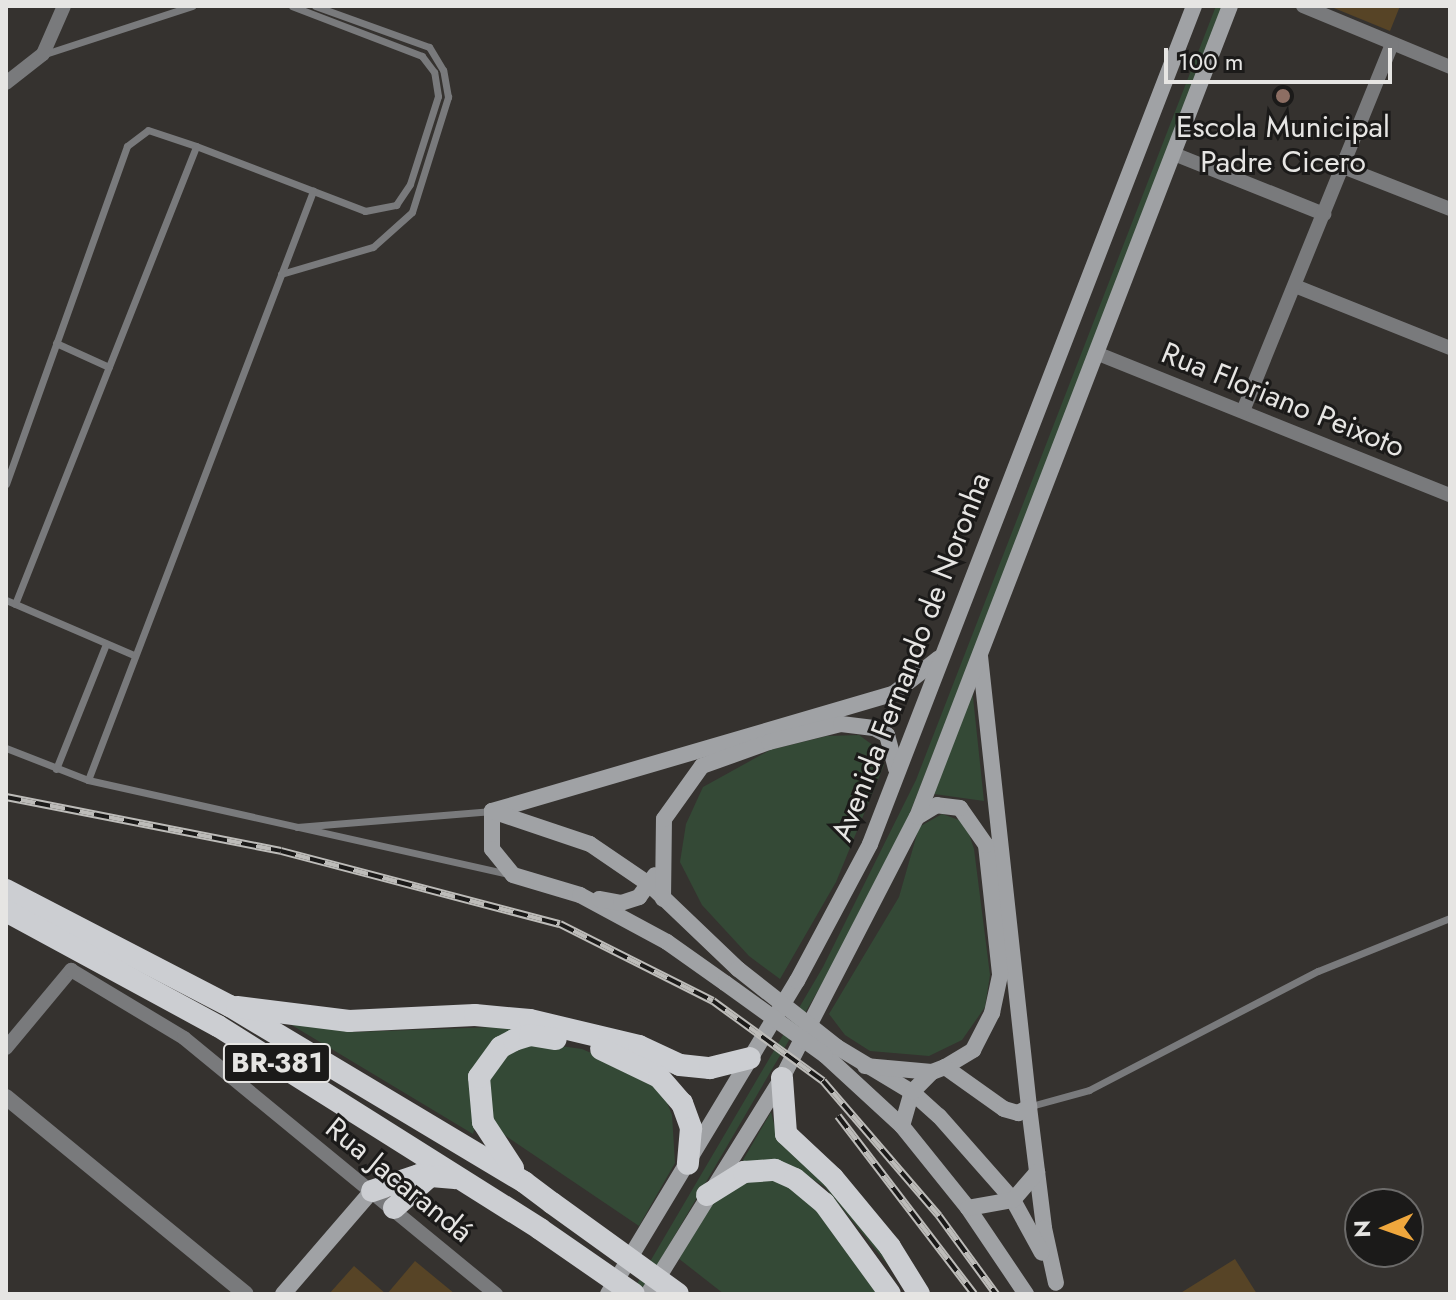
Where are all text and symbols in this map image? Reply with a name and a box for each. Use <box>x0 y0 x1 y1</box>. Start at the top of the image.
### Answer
scale bar <box>1168 32 1396 82</box>
text: 100 m <box>1178 44 1244 79</box>
marker: Escola Municipal Padre Cicero <box>1274 87 1292 105</box>
place label: Escola Municipal Padre Cicero <box>1176 109 1390 180</box>
street label: Rua Floriano Peixoto <box>1156 335 1410 465</box>
street label: Avenida Fernando de Noronha <box>824 467 998 847</box>
road number: BR-381 <box>221 1039 333 1087</box>
street label: Rua Jacarandá <box>318 1110 480 1250</box>
north arrow <box>1344 1188 1424 1268</box>
text: N <box>1346 1219 1378 1238</box>

